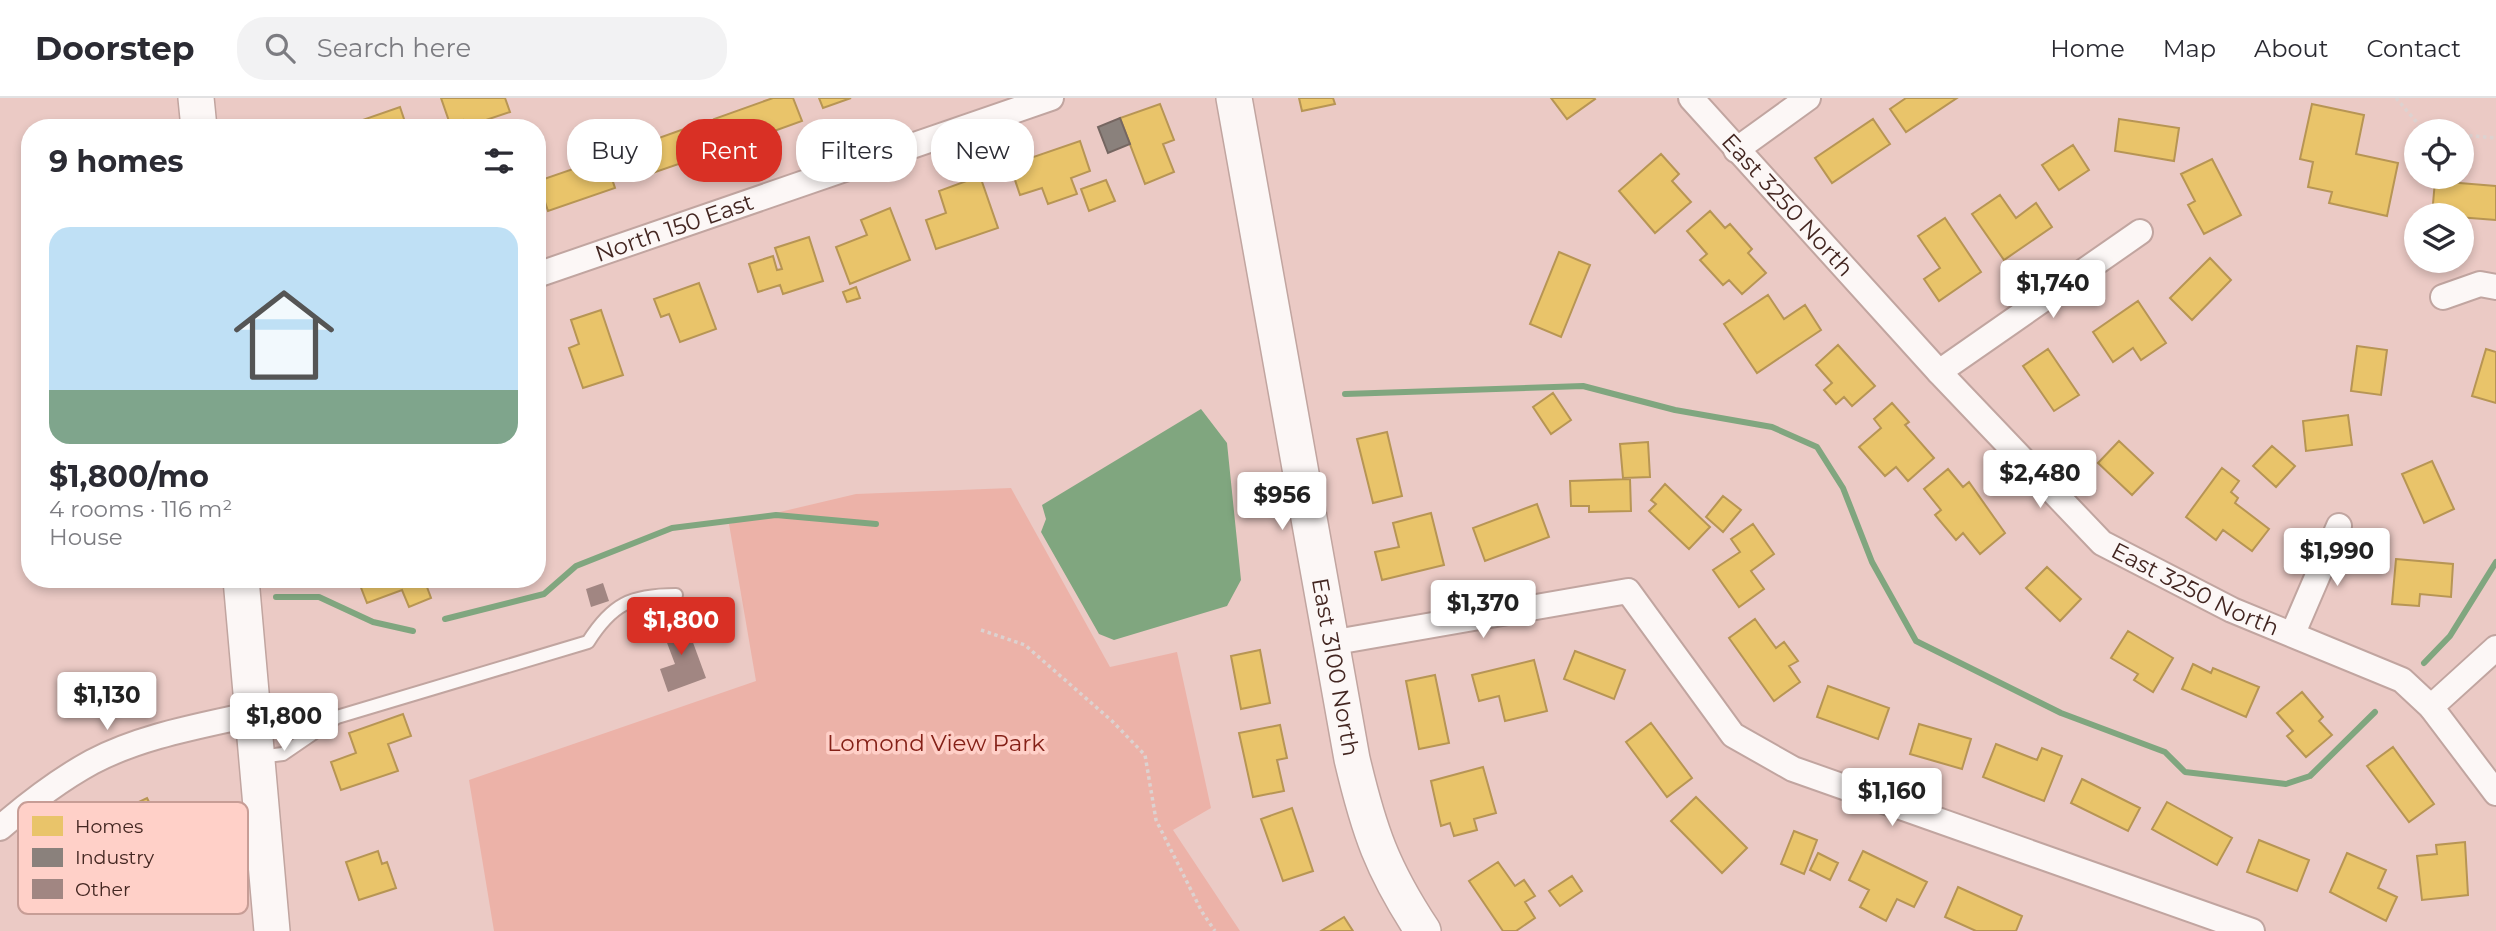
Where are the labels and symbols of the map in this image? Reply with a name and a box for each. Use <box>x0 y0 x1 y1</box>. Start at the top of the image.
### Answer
street label: East 3250 North <box>1716 127 1859 282</box>
street label: North 150 East <box>591 188 757 268</box>
pin: $1,740 <box>1996 260 2110 320</box>
pin: $2,480 <box>1983 450 2097 510</box>
pin: $956 <box>1241 472 1323 532</box>
pin: $1,990 <box>2280 528 2394 588</box>
street label: East 3250 North <box>2107 536 2283 642</box>
street label: East 3100 North <box>1306 576 1365 758</box>
pin: $1,370 <box>1426 580 1540 640</box>
pin: $1,800 <box>624 598 738 657</box>
pin: $1,130 <box>50 672 164 732</box>
pin: $1,800 <box>227 694 341 753</box>
park label: Lomond View Park <box>827 729 1045 757</box>
pin: $1,160 <box>1835 768 1949 828</box>
legend <box>18 802 248 914</box>
text: Homes <box>75 815 143 838</box>
text: Industry <box>75 846 155 869</box>
text: Other <box>75 878 131 901</box>

